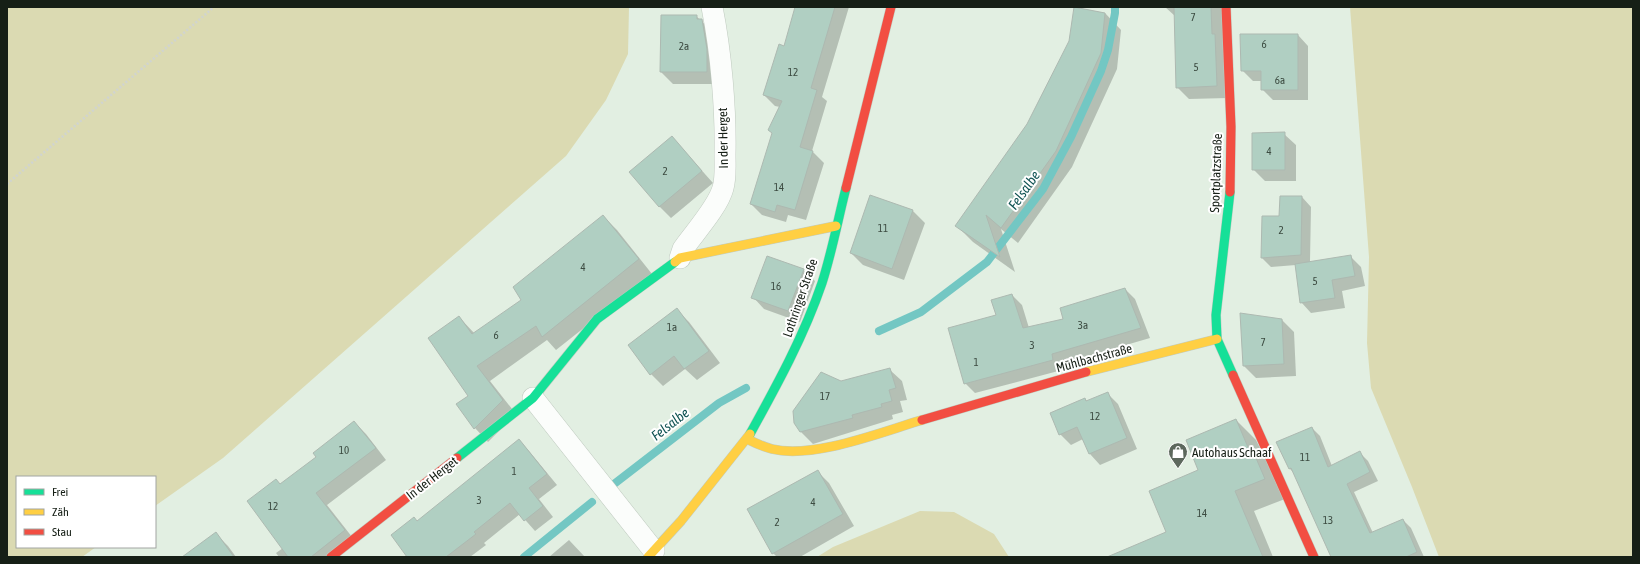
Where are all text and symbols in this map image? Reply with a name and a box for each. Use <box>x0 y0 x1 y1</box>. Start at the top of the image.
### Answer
house number: 7 <box>1190 11 1196 23</box>
house number: 6 <box>1261 38 1267 50</box>
house number: 2a <box>679 40 689 52</box>
house number: 5 <box>1193 61 1199 73</box>
house number: 12 <box>788 66 798 78</box>
house number: 6a <box>1275 74 1285 86</box>
street label: In der Herget <box>715 107 731 169</box>
street label: Sportplatzstraße <box>1207 133 1225 213</box>
house number: 4 <box>1266 145 1272 157</box>
house number: 2 <box>662 165 668 177</box>
water label: Felsalbe <box>1005 168 1043 212</box>
house number: 14 <box>774 181 784 193</box>
house number: 11 <box>878 222 888 234</box>
house number: 2 <box>1278 224 1284 236</box>
street label: Lothringer Straße <box>780 257 820 339</box>
house number: 4 <box>580 261 586 273</box>
house number: 5 <box>1312 275 1318 287</box>
house number: 16 <box>771 280 781 292</box>
house number: 3a <box>1078 319 1088 331</box>
house number: 1a <box>667 321 677 333</box>
house number: 6 <box>493 329 499 341</box>
house number: 7 <box>1260 336 1266 348</box>
house number: 3 <box>1029 339 1035 351</box>
street label: Mühlbachstraße <box>1054 341 1134 375</box>
house number: 1 <box>973 356 979 368</box>
house number: 17 <box>820 390 830 402</box>
water label: Felsalbe <box>648 404 692 444</box>
house number: 12 <box>1090 410 1100 422</box>
shop icon: Autohaus Schaaf <box>1167 441 1189 469</box>
house number: 10 <box>339 444 349 456</box>
place label: Autohaus Schaaf <box>1192 445 1272 460</box>
house number: 11 <box>1300 451 1310 463</box>
street label: In der Herget <box>403 453 461 503</box>
house number: 1 <box>511 465 517 477</box>
legend <box>16 476 156 548</box>
text: Frei <box>52 485 68 499</box>
house number: 3 <box>476 494 482 506</box>
house number: 4 <box>810 496 816 508</box>
house number: 12 <box>268 500 278 512</box>
text: Zäh <box>52 505 69 519</box>
house number: 14 <box>1197 507 1207 519</box>
house number: 13 <box>1323 514 1333 526</box>
house number: 2 <box>774 516 780 528</box>
text: Stau <box>52 525 72 539</box>

